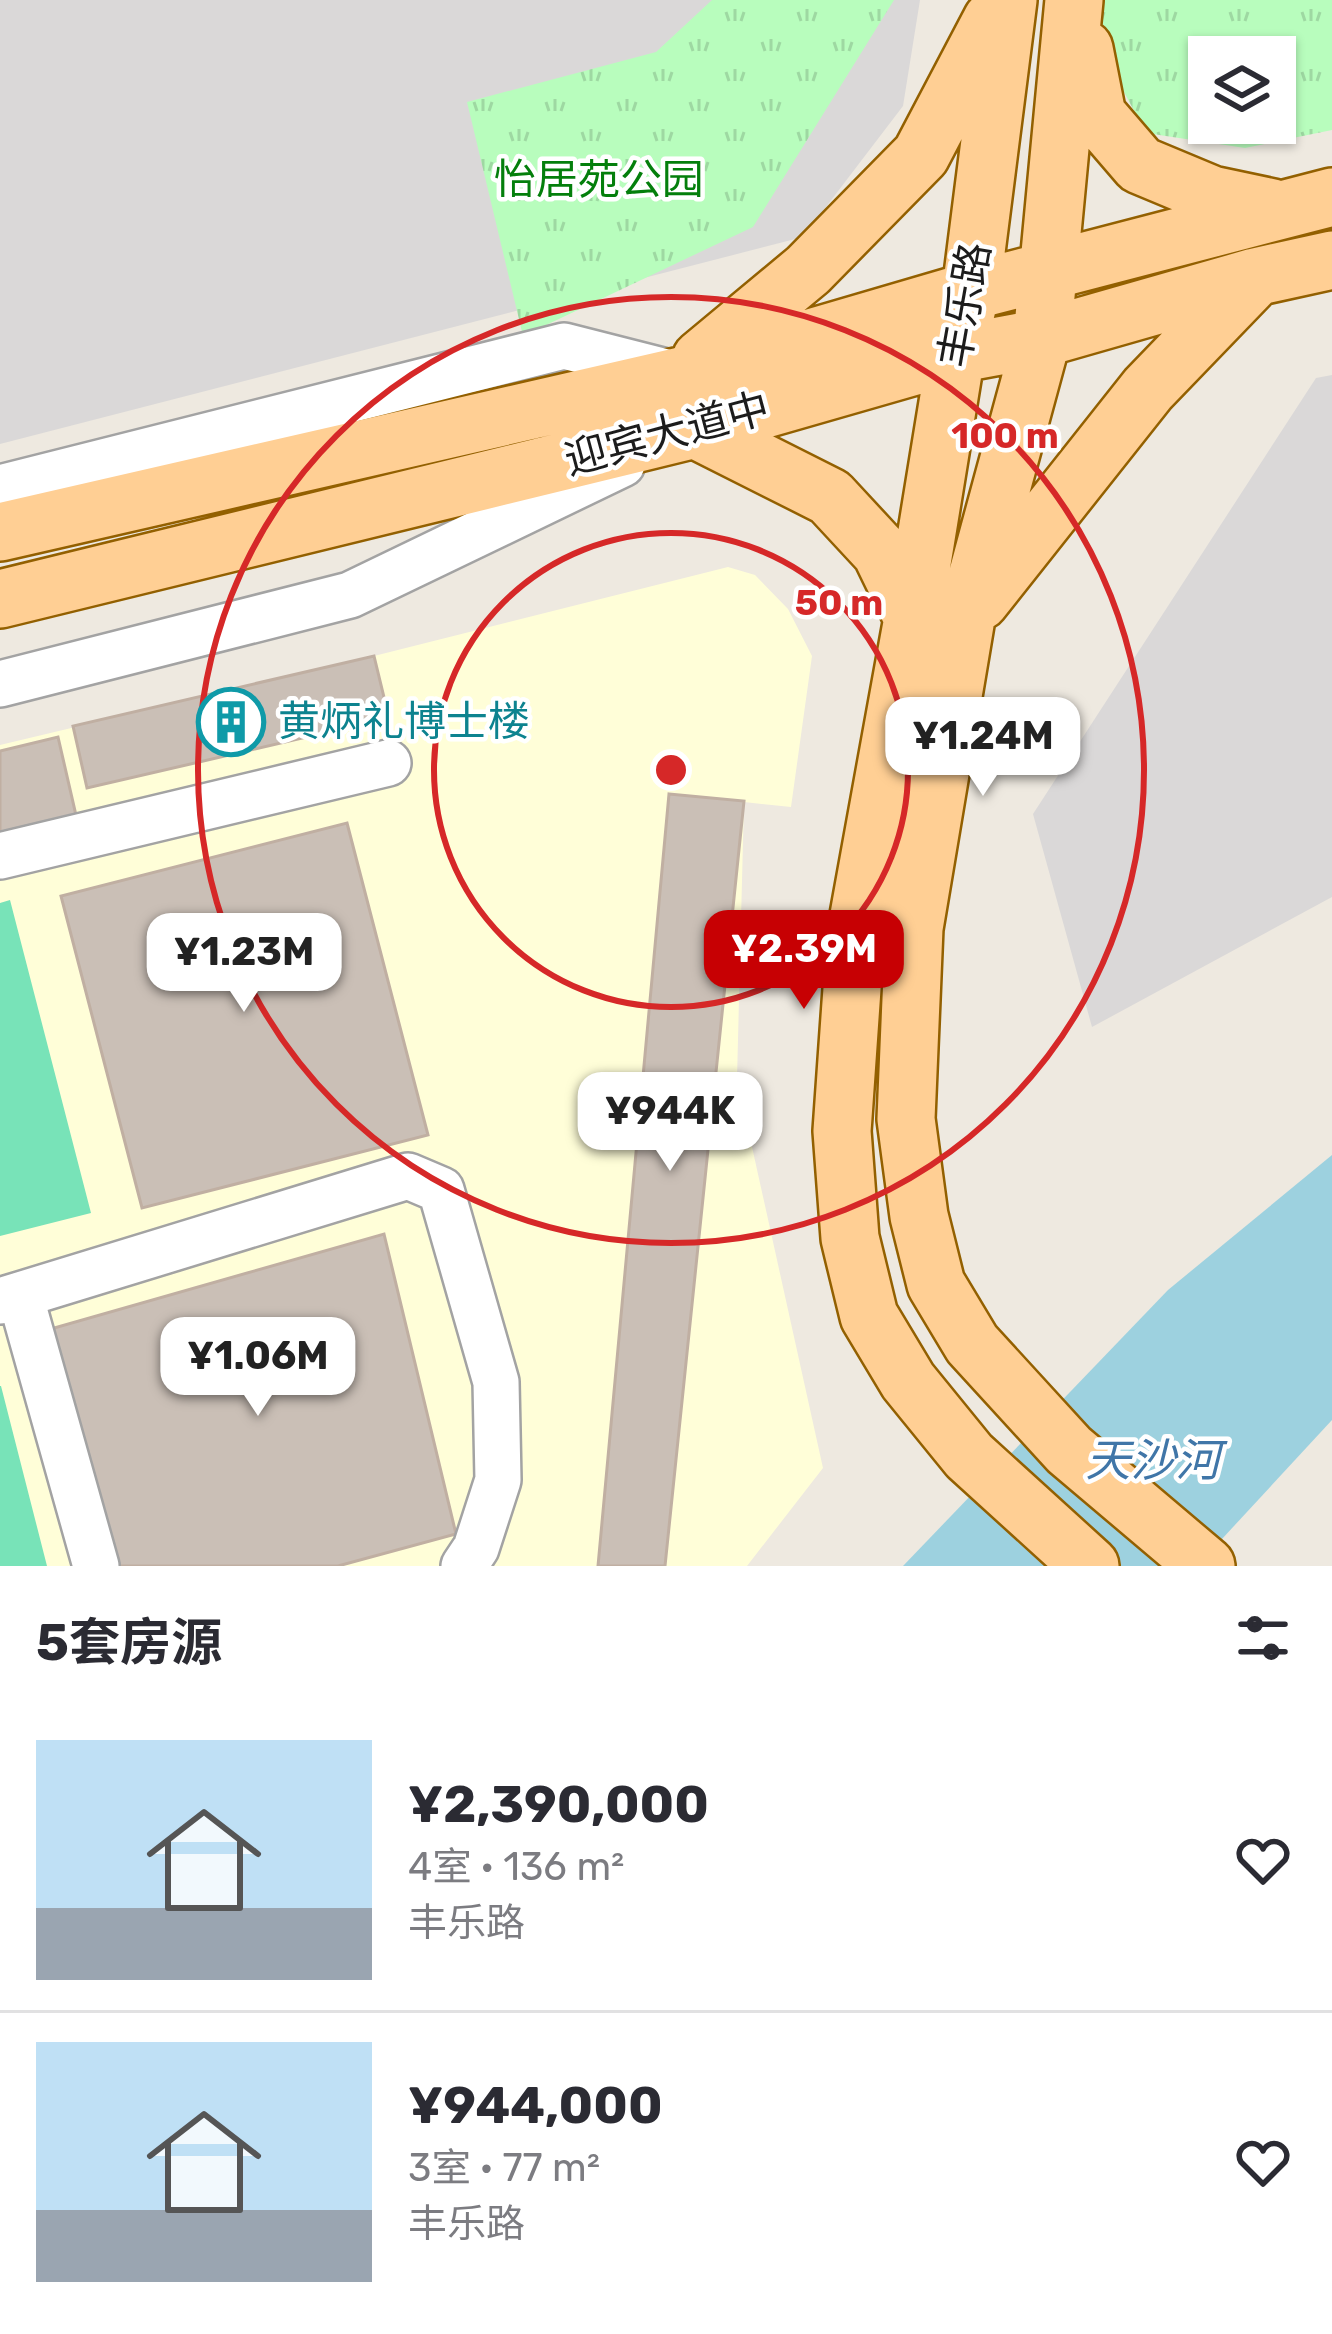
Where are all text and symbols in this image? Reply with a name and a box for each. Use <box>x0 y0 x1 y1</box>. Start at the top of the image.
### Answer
map controls <box>1188 36 1296 144</box>
button: layers <box>1188 36 1296 144</box>
park label: 怡居苑公园 <box>494 155 704 205</box>
street label: 丰乐路 <box>929 239 1001 371</box>
street label: 迎宾大道中 <box>559 383 775 485</box>
text: 100 m <box>951 414 1059 457</box>
text: 50 m <box>795 581 883 624</box>
building icon: 黄炳礼博士楼 <box>196 687 266 757</box>
place label: 黄炳礼博士楼 <box>278 697 530 747</box>
pin: ¥1.24M <box>885 697 1081 799</box>
text: ¥1.24M <box>912 713 1054 759</box>
centre of rings <box>650 749 692 791</box>
pin: ¥2.39M <box>706 910 902 1012</box>
pin: ¥1.23M <box>146 913 342 1015</box>
text: ¥2.39M <box>731 926 877 972</box>
text: ¥1.23M <box>174 929 314 975</box>
pin: ¥944K <box>586 1072 754 1174</box>
text: ¥944K <box>605 1088 735 1134</box>
pin: ¥1.06M <box>160 1317 356 1419</box>
text: ¥1.06M <box>187 1333 329 1379</box>
water label: 天沙河 <box>1085 1434 1228 1487</box>
icon: filters <box>1230 1605 1296 1671</box>
text: 5套房源 <box>36 1612 222 1673</box>
text: ¥2,390,000 <box>408 1774 709 1835</box>
icon: home <box>132 1788 276 1932</box>
icon: heart <box>1230 1827 1296 1893</box>
text: 4室 · 136 m² <box>408 1844 624 1890</box>
text: 丰乐路 <box>408 1900 525 1946</box>
text: ¥944,000 <box>408 2075 663 2136</box>
icon: home <box>132 2090 276 2234</box>
icon: heart <box>1230 2129 1296 2195</box>
text: 3室 · 77 m² <box>408 2145 600 2191</box>
text: 丰乐路 <box>408 2201 525 2247</box>

